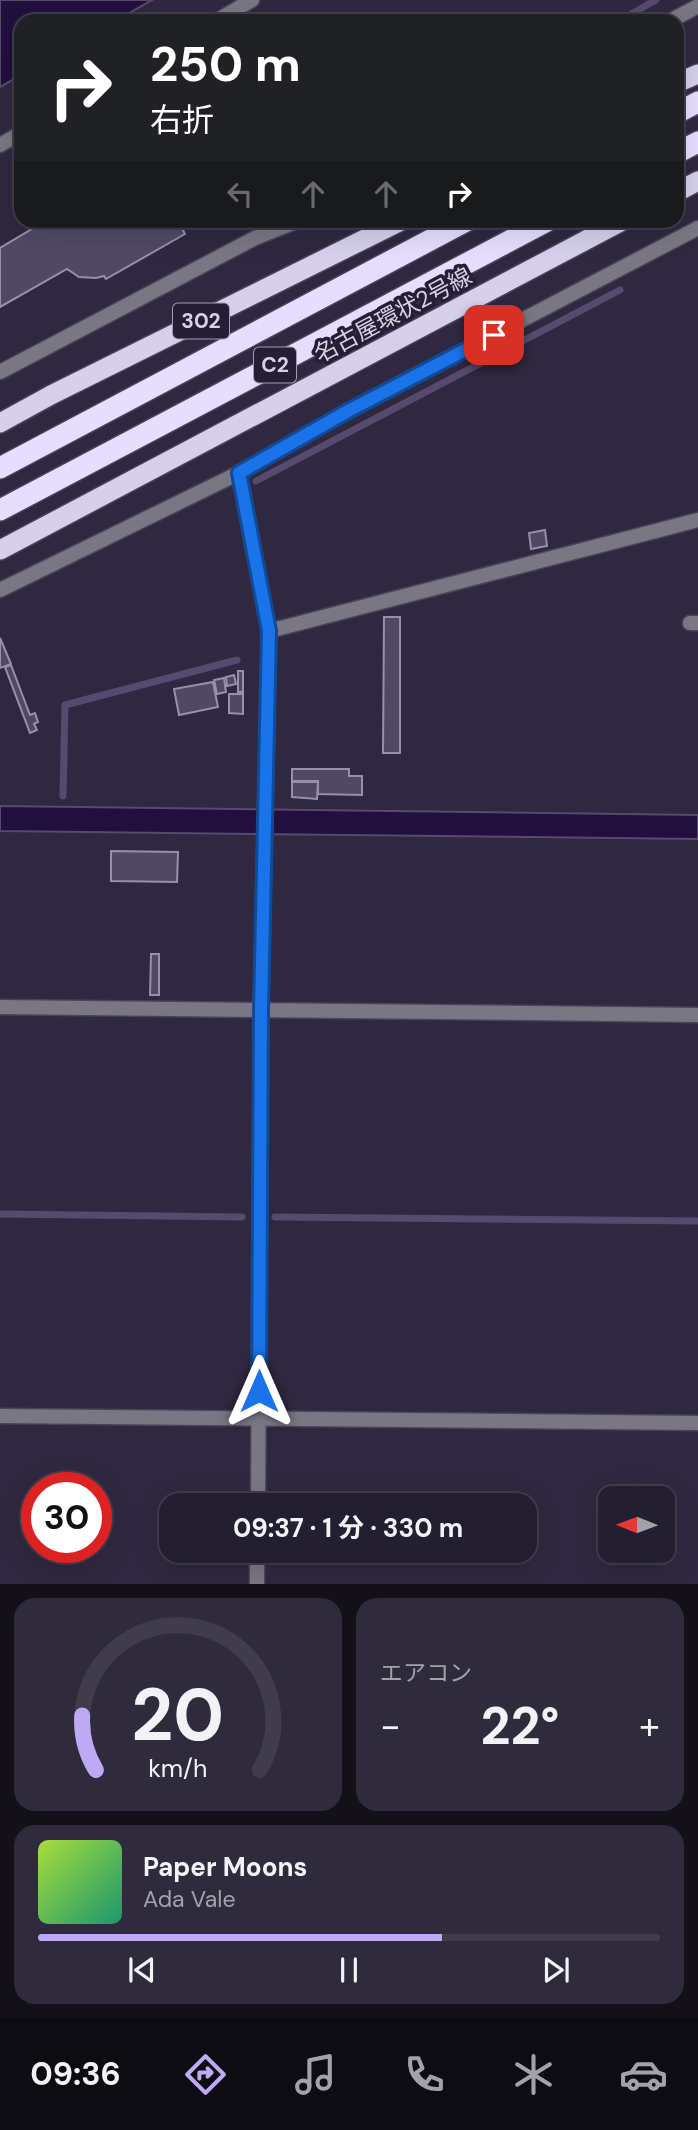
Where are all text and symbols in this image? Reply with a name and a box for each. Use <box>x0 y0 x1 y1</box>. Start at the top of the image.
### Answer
text: 250 m <box>150 32 301 96</box>
icon: right <box>35 42 126 133</box>
text: 右折 <box>150 99 214 141</box>
icon: left <box>221 175 259 213</box>
icon: ahead <box>294 175 332 213</box>
icon: ahead <box>367 175 405 213</box>
icon: right <box>440 175 478 213</box>
street label: 名古屋環状2号線 <box>309 261 477 369</box>
road number: 302 <box>173 304 229 338</box>
pin <box>464 305 524 365</box>
icon: arrive <box>475 316 513 354</box>
road number: C2 <box>254 348 296 382</box>
position arrow <box>222 1354 296 1428</box>
speed limit sign: 30 <box>21 1472 112 1563</box>
north arrow <box>598 1486 676 1563</box>
map controls <box>598 1486 675 1563</box>
text: 09:37 · 1 分 · 330 m <box>233 1511 463 1545</box>
text: エアコン <box>380 1658 472 1688</box>
text: 20 <box>132 1669 224 1764</box>
text: 22° <box>481 1692 559 1760</box>
text: − <box>380 1701 401 1751</box>
text: + <box>639 1701 660 1751</box>
text: km/h <box>148 1752 208 1785</box>
text: Paper Moons <box>143 1850 307 1884</box>
text: Ada Vale <box>143 1884 236 1914</box>
icon: previous <box>123 1951 161 1989</box>
icon: pause <box>330 1951 368 1989</box>
icon: next <box>537 1951 575 1989</box>
icon: directions <box>181 2050 230 2099</box>
icon: music <box>291 2050 340 2099</box>
icon: phone <box>400 2050 449 2099</box>
icon: climate <box>509 2050 558 2099</box>
icon: car <box>619 2050 668 2099</box>
text: 09:36 <box>30 2053 121 2095</box>

